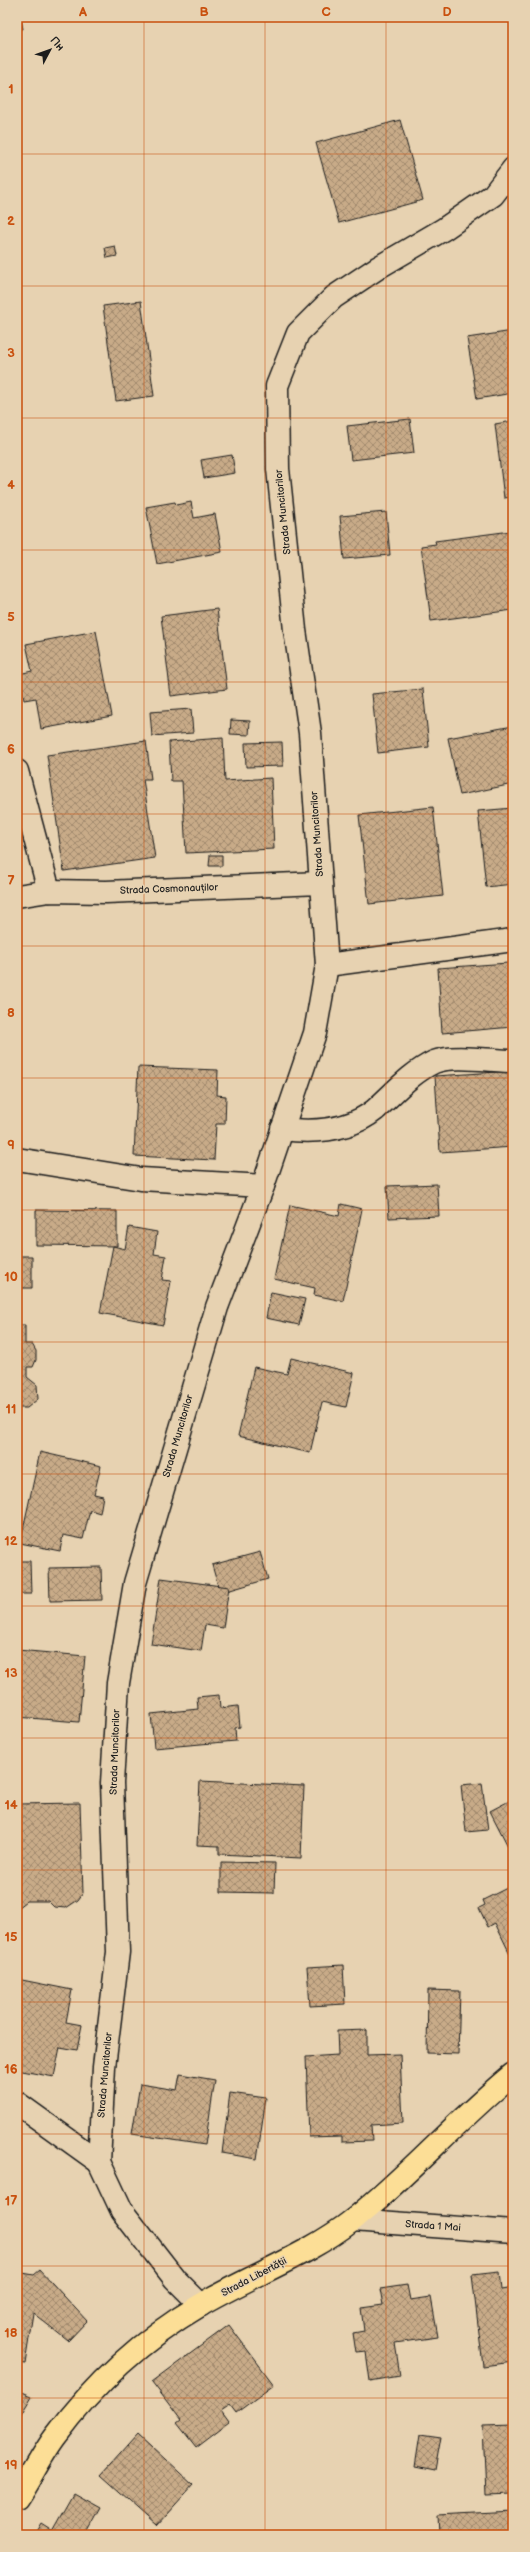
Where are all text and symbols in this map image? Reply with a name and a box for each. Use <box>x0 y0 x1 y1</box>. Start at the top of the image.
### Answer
text: A <box>78 4 87 20</box>
text: B <box>199 4 209 20</box>
text: C <box>321 4 331 20</box>
text: D <box>442 4 452 20</box>
north arrow <box>30 30 70 70</box>
text: Пн <box>47 34 67 54</box>
text: 1 <box>8 81 14 97</box>
text: 2 <box>7 213 15 229</box>
text: 3 <box>7 345 15 361</box>
street label: Strada Muncitorilor <box>273 468 293 555</box>
text: 4 <box>7 477 15 493</box>
text: 5 <box>7 609 15 625</box>
text: 6 <box>7 741 15 757</box>
street label: Strada Muncitorilor <box>308 790 326 877</box>
text: 7 <box>7 873 15 889</box>
street label: Strada Cosmonauților <box>120 881 219 897</box>
text: 8 <box>7 1005 15 1021</box>
text: 9 <box>7 1137 15 1153</box>
text: 10 <box>4 1269 18 1285</box>
street label: Strada Muncitorilor <box>160 1393 196 1479</box>
text: 11 <box>6 1401 16 1417</box>
text: 12 <box>4 1533 18 1549</box>
text: 13 <box>4 1665 18 1681</box>
street label: Strada Muncitorilor <box>108 1709 123 1795</box>
text: 14 <box>4 1797 18 1813</box>
text: 15 <box>5 1929 18 1945</box>
street label: Strada Muncitorilor <box>95 2031 115 2118</box>
text: 16 <box>4 2061 18 2077</box>
text: 17 <box>5 2193 17 2209</box>
street label: Strada 1 Mai <box>405 2218 461 2234</box>
street label: Strada Libertății <box>219 2255 289 2299</box>
text: 18 <box>4 2325 18 2341</box>
text: 19 <box>4 2457 18 2473</box>

